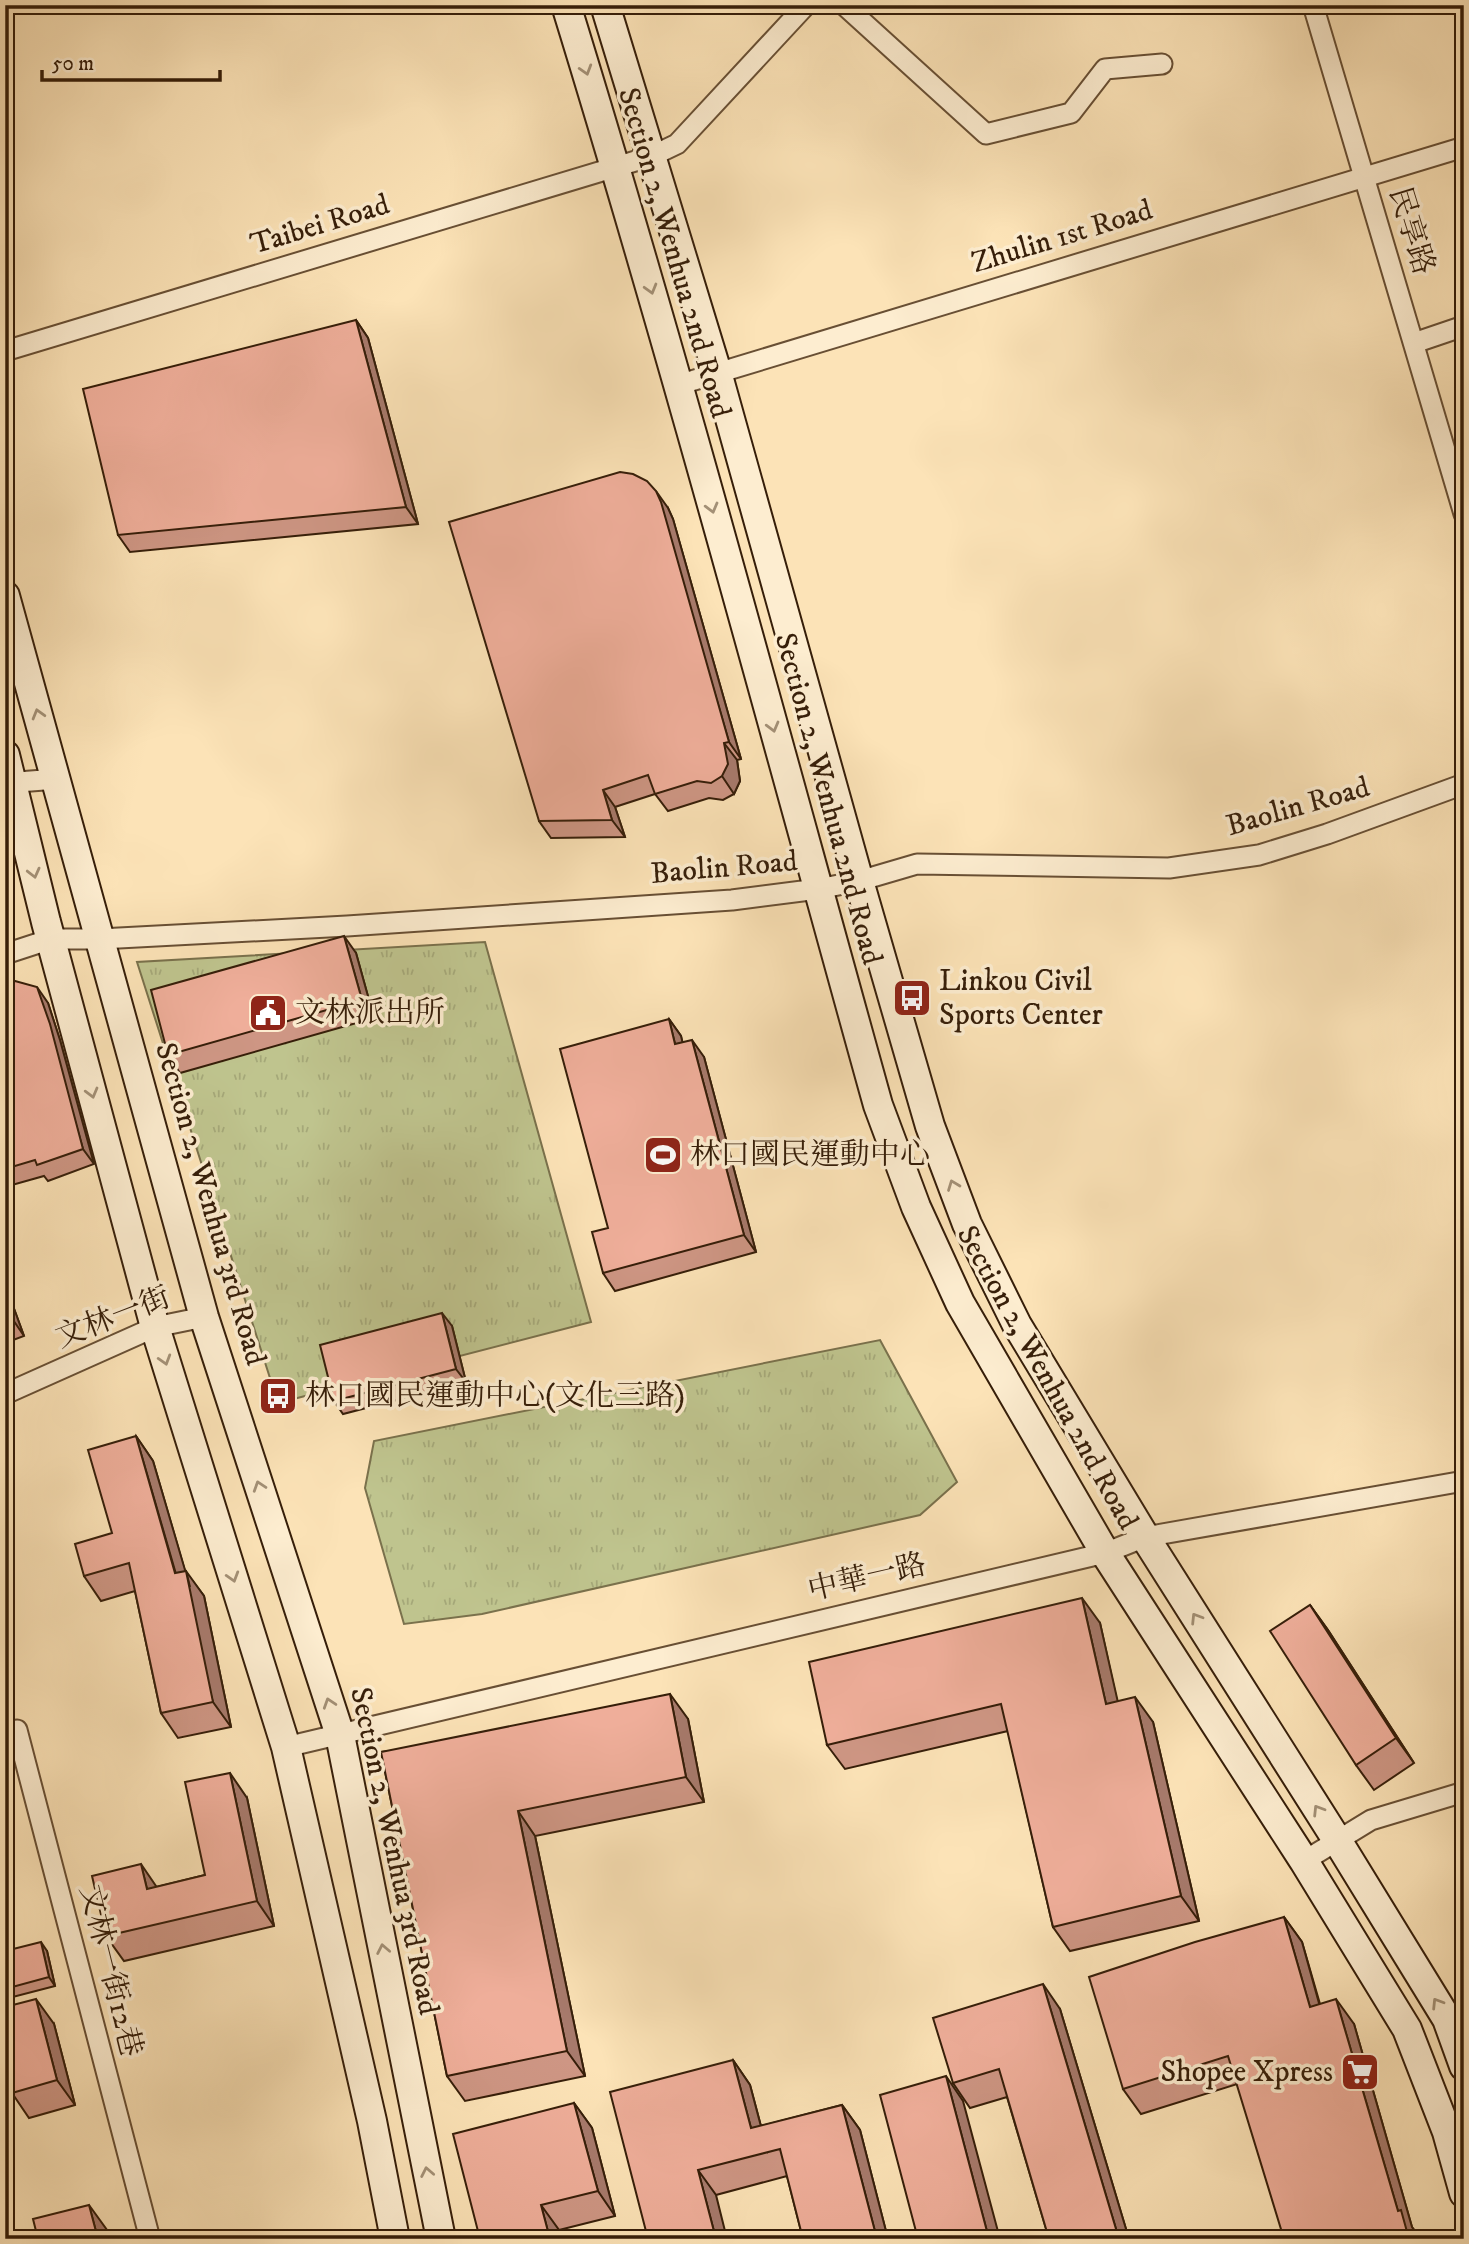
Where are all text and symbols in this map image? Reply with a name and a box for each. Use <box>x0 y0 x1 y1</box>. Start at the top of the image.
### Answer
scale bar <box>42 38 220 82</box>
text: 50 m <box>52 51 94 77</box>
one-way arrow <box>578 64 592 76</box>
street label: Section 2, Wenhua 2nd Road <box>609 84 739 422</box>
street label: 民享路 <box>1380 183 1442 279</box>
street label: Taibei Road <box>246 186 394 264</box>
street label: Zhulin 1st Road <box>967 192 1157 282</box>
one-way arrow <box>642 282 657 294</box>
one-way arrow <box>704 501 719 513</box>
street label: Section 2, Wenhua 2nd Road <box>766 629 890 969</box>
one-way arrow <box>32 708 46 720</box>
one-way arrow <box>765 721 779 733</box>
street label: Baolin Road <box>1222 769 1374 845</box>
street label: Baolin Road <box>649 843 799 893</box>
one-way arrow <box>26 867 40 879</box>
place label: Linkou Civil Sports Center <box>939 963 1103 1034</box>
bus stop icon: Linkou Civil Sports Center <box>891 977 933 1019</box>
public building icon: 文林派出所 <box>247 992 289 1034</box>
place label: 文林派出所 <box>295 995 445 1032</box>
street label: Section 2, Wenhua 3rd Road <box>146 1038 274 1370</box>
one-way arrow <box>84 1087 98 1099</box>
sports icon: 林口國民運動中心 <box>642 1134 684 1176</box>
place label: 林口國民運動中心 <box>690 1137 930 1174</box>
one-way arrow <box>947 1180 961 1192</box>
street label: Section 2, Wenhua 2nd Road <box>948 1220 1146 1537</box>
street label: 文林一街 <box>50 1279 176 1357</box>
one-way arrow <box>156 1354 171 1366</box>
bus stop icon: 林口國民運動中心(文化三路) <box>257 1375 299 1417</box>
place label: 林口國民運動中心(文化三路) <box>305 1378 685 1415</box>
one-way arrow <box>253 1481 268 1493</box>
street label: 中華一路 <box>804 1546 930 1610</box>
one-way arrow <box>224 1571 239 1583</box>
one-way arrow <box>1191 1612 1204 1625</box>
street label: Section 2, Wenhua 3rd Road <box>341 1684 447 2018</box>
one-way arrow <box>323 1697 338 1709</box>
one-way arrow <box>1313 1804 1326 1817</box>
street label: 文林一街12巷 <box>71 1881 149 2061</box>
one-way arrow <box>376 1943 391 1955</box>
one-way arrow <box>1433 1998 1446 2011</box>
supermarket icon: Shopee Xpress <box>1339 2051 1381 2093</box>
place label: Shopee Xpress <box>1160 2054 1333 2091</box>
one-way arrow <box>421 2166 436 2178</box>

